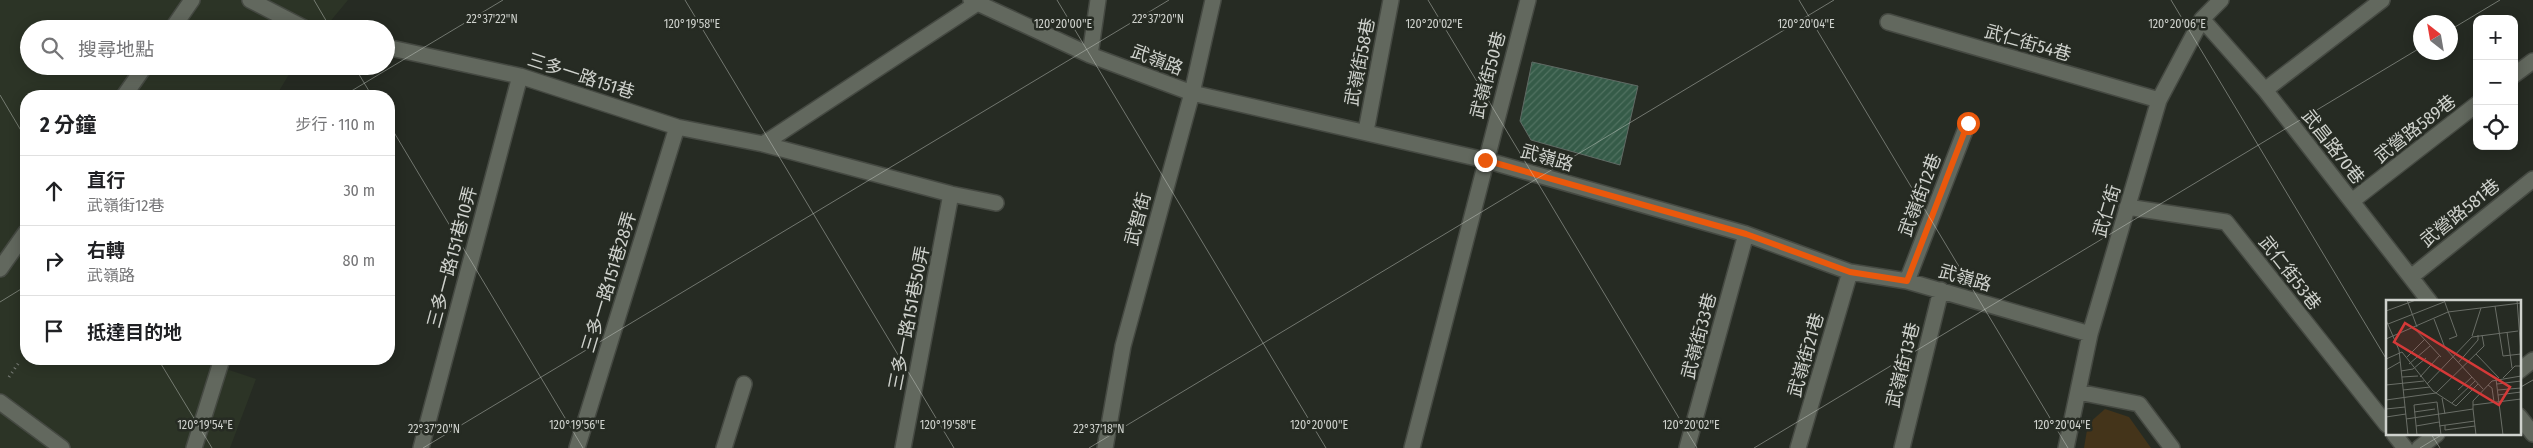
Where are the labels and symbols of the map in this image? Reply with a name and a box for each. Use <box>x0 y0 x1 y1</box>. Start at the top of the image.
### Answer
text: 22°37'22"N <box>466 12 518 26</box>
text: 22°37'20"N <box>1132 12 1184 26</box>
north arrow <box>2413 15 2458 60</box>
street label: 武嶺街58巷 <box>1341 16 1379 108</box>
text: 120°19'58"E <box>664 17 721 31</box>
text: 120°20'00"E <box>1034 17 1092 31</box>
text: 120°20'02"E <box>1405 17 1463 31</box>
text: 120°20'04"E <box>1777 17 1835 31</box>
text: 120°20'06"E <box>2148 17 2206 31</box>
street label: 武仁街54巷 <box>1982 20 2074 66</box>
street label: 武嶺街50巷 <box>1466 29 1510 121</box>
street label: 武嶺路 <box>1128 40 1186 80</box>
street label: 三多一路151巷 <box>525 48 637 104</box>
street label: 武營路589巷 <box>2370 90 2460 168</box>
street label: 武昌路70巷 <box>2297 105 2369 189</box>
route start <box>1957 112 1980 135</box>
street label: 武嶺路 <box>1518 140 1576 176</box>
route end <box>1474 149 1497 172</box>
street label: 武嶺街12巷 <box>1894 150 1946 240</box>
street label: 武營路581巷 <box>2416 174 2504 252</box>
street label: 武仁街 <box>2089 182 2125 240</box>
street label: 三多一路151巷10弄 <box>423 184 481 330</box>
street label: 武智街 <box>1120 190 1156 248</box>
street label: 三多一路151巷28弄 <box>577 209 641 355</box>
street label: 武仁街53巷 <box>2254 231 2326 315</box>
street label: 三多一路151巷50弄 <box>884 244 934 392</box>
street label: 武嶺路 <box>1936 260 1994 296</box>
street label: 武嶺街33巷 <box>1677 291 1721 381</box>
inset map <box>2386 300 2520 436</box>
street label: 武嶺街21巷 <box>1783 310 1829 400</box>
street label: 武嶺街13巷 <box>1882 320 1924 410</box>
text: 120°19'54"E <box>177 418 233 432</box>
text: 120°19'56"E <box>549 418 605 432</box>
text: 120°19'58"E <box>920 418 977 432</box>
text: 120°20'00"E <box>1290 418 1348 432</box>
text: 120°20'02"E <box>1662 418 1720 432</box>
text: 120°20'04"E <box>2033 418 2091 432</box>
text: 22°37'20"N <box>408 422 460 436</box>
text: 22°37'18"N <box>1073 422 1125 436</box>

